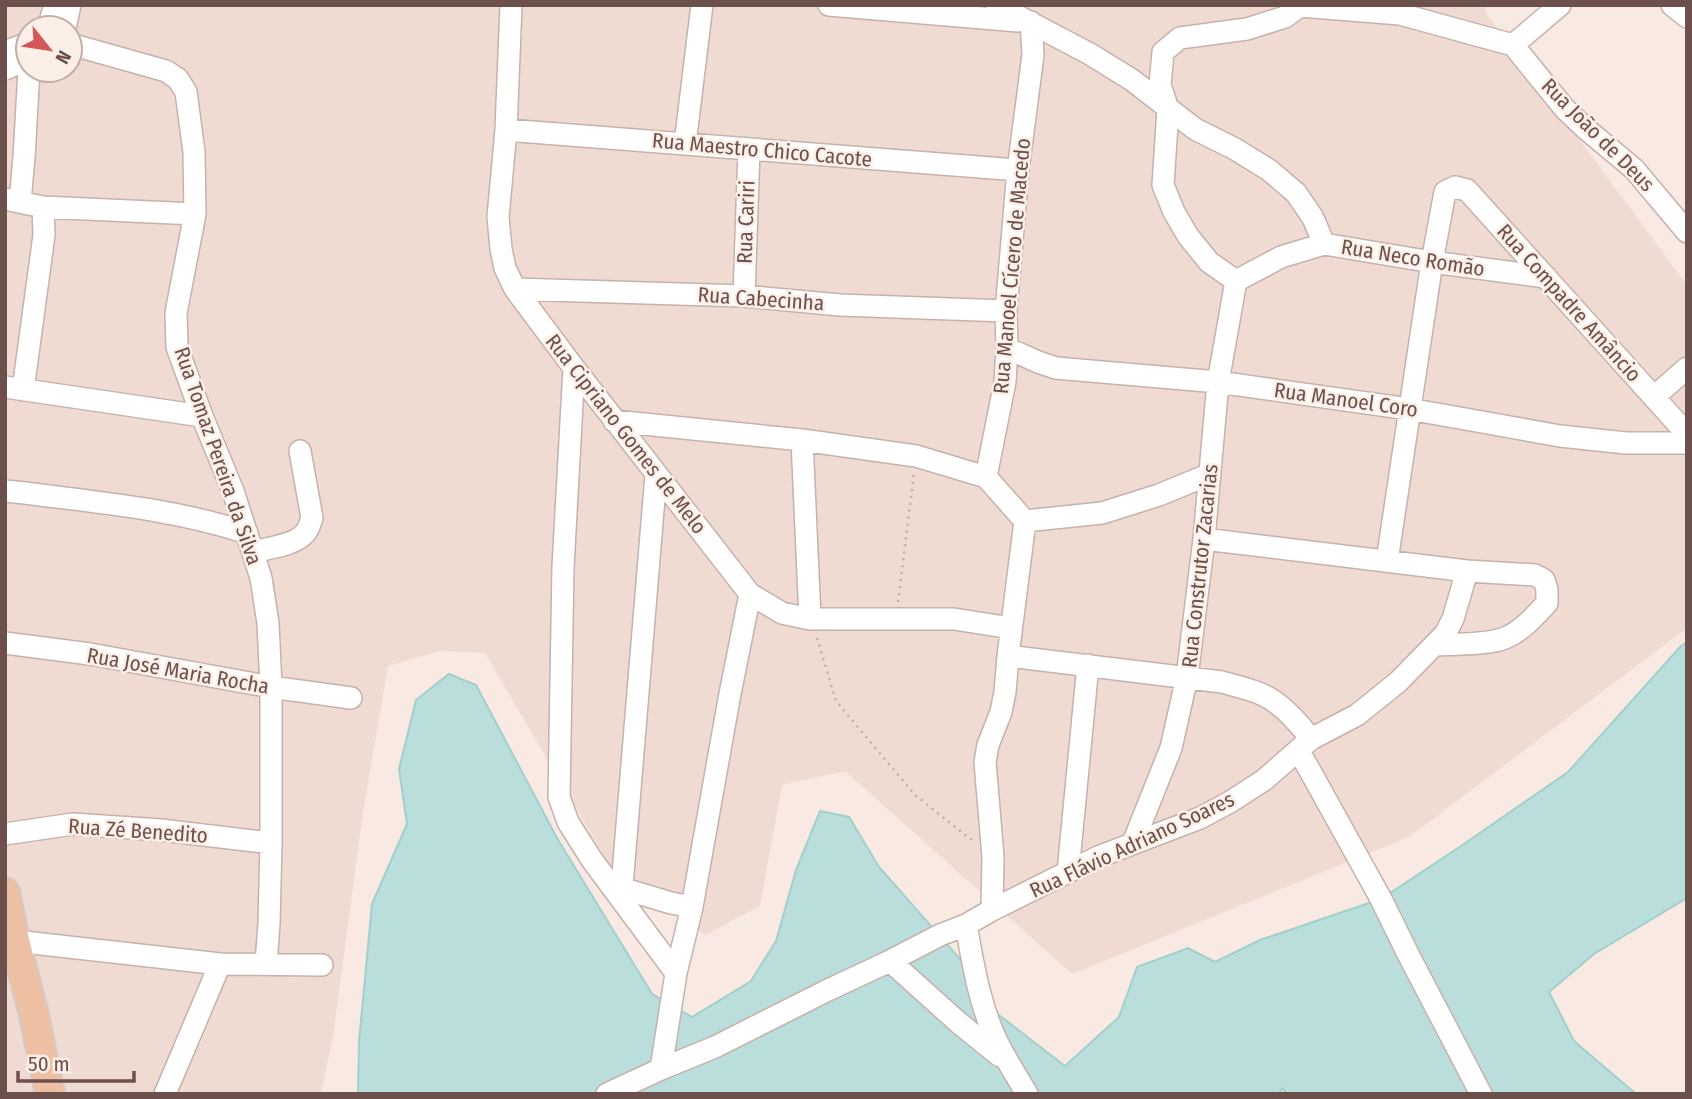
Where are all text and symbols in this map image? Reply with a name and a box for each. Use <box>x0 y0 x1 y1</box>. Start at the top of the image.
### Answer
north arrow <box>14 14 84 84</box>
text: N <box>50 47 76 68</box>
street label: Rua João de Deus <box>1536 73 1660 197</box>
street label: Rua Maestro Chico Cacote <box>651 127 873 173</box>
street label: Rua Manoel Cícero de Macedo <box>988 137 1036 395</box>
street label: Rua Cariri <box>732 180 760 264</box>
street label: Rua Compadre Amâncio <box>1491 219 1647 387</box>
street label: Rua Neco Romão <box>1339 234 1487 282</box>
street label: Rua Cabecinha <box>697 282 825 316</box>
street label: Rua Cipriano Gomes de Melo <box>540 329 712 539</box>
street label: Rua Tomaz Pereira da Silva <box>168 344 268 568</box>
street label: Rua Manoel Coro <box>1272 377 1420 423</box>
street label: Rua Construtor Zacarias <box>1176 463 1224 669</box>
street label: Rua José Maria Rocha <box>85 642 271 700</box>
street label: Rua Flávio Adriano Soares <box>1026 786 1238 904</box>
street label: Rua Zé Benedito <box>67 813 209 849</box>
scale bar <box>18 1040 133 1084</box>
text: 50 m <box>28 1051 70 1077</box>

